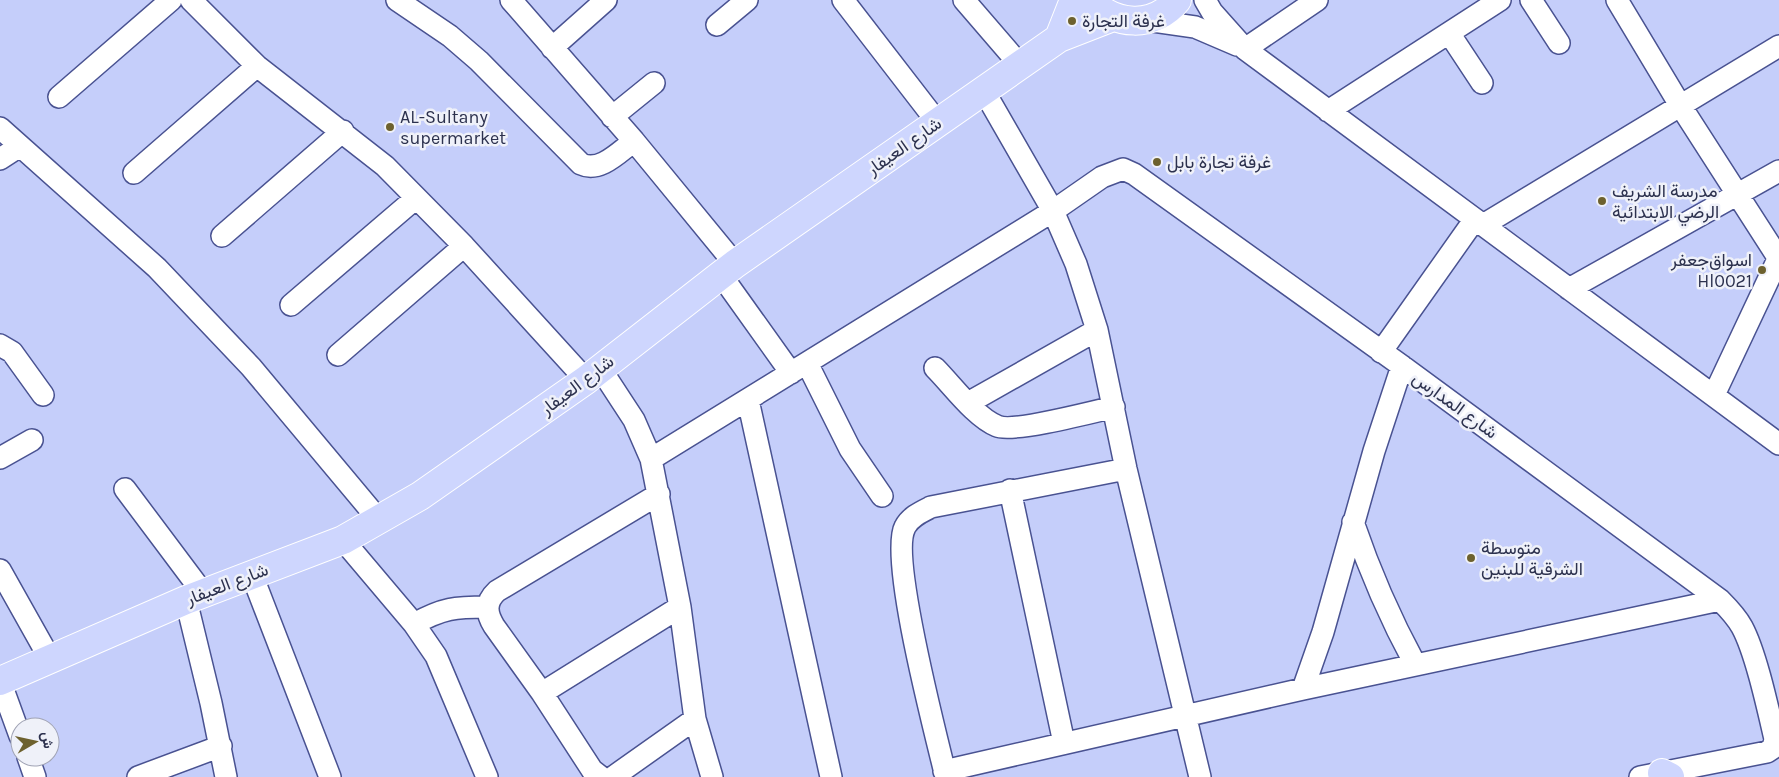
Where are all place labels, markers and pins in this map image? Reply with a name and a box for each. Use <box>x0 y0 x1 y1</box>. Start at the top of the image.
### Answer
place label: غرفة التجارة <box>1082 10 1165 32</box>
marker: غرفة التجارة <box>1066 15 1078 27</box>
place label: AL-Sultany supermarket <box>400 106 506 149</box>
marker: AL-Sultany supermarket <box>384 121 396 133</box>
place label: غرفة تجارة بابل <box>1167 151 1271 173</box>
marker: غرفة تجارة بابل <box>1151 156 1163 168</box>
place label: مدرسة الشريف الرضي الابتدائية <box>1612 180 1719 227</box>
marker: مدرسة الشريف الرضي الابتدائية <box>1596 195 1608 207</box>
place label: اسواق‌جعفر Hl0021 <box>1670 249 1752 292</box>
marker: اسواق‌جعفر Hl0021 <box>1756 264 1768 276</box>
place label: متوسطة الشرقية للبنين <box>1481 537 1583 580</box>
marker: متوسطة الشرقية للبنين <box>1465 552 1477 564</box>

